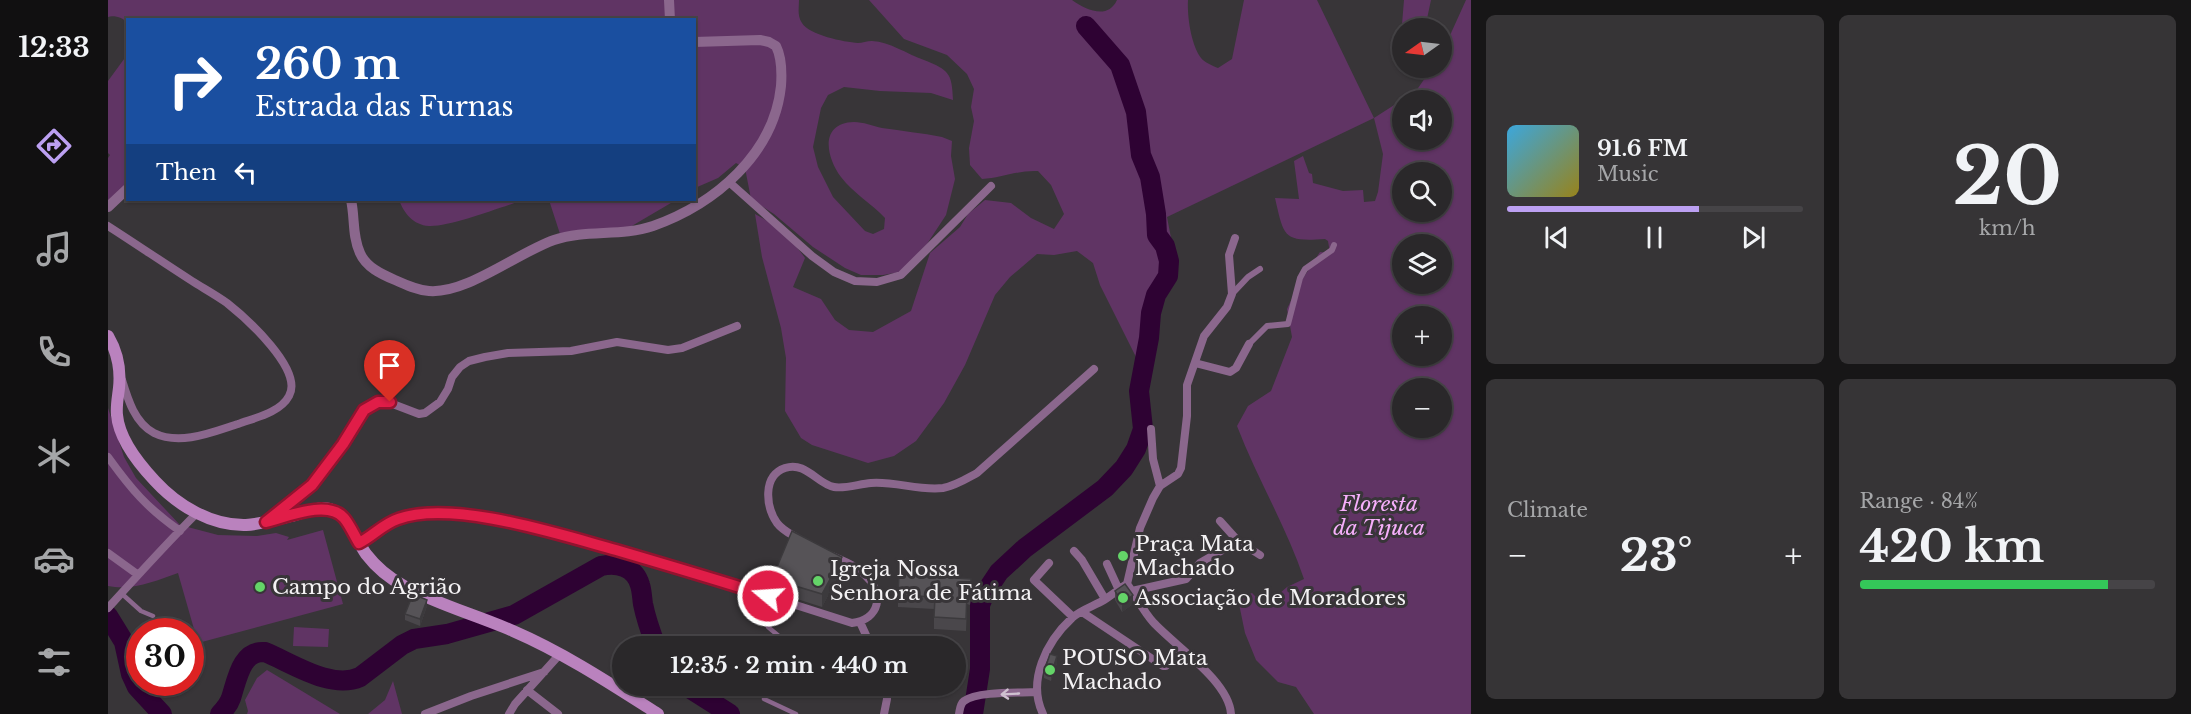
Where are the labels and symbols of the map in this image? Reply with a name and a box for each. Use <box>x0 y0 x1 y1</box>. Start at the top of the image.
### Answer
north arrow <box>1392 18 1452 78</box>
pin <box>364 340 415 402</box>
park label: Floresta da Tijuca <box>1333 491 1425 541</box>
place label: Praça Mata Machado <box>1135 531 1254 581</box>
marker: Praça Mata Machado <box>1116 549 1130 563</box>
place label: Igreja Nossa Senhora de Fátima <box>830 556 1032 606</box>
position arrow <box>736 564 800 628</box>
place label: Campo do Agrião <box>272 574 461 600</box>
marker: Igreja Nossa Senhora de Fátima <box>811 574 825 588</box>
marker: Campo do Agrião <box>253 580 267 594</box>
place label: Associação de Moradores <box>1134 585 1406 611</box>
marker: Associação de Moradores <box>1116 591 1130 605</box>
speed limit sign: 30 <box>126 618 204 696</box>
place label: POUSO Mata Machado <box>1062 645 1208 695</box>
marker: POUSO Mata Machado <box>1043 663 1057 677</box>
one-way arrow <box>1000 688 1020 699</box>

